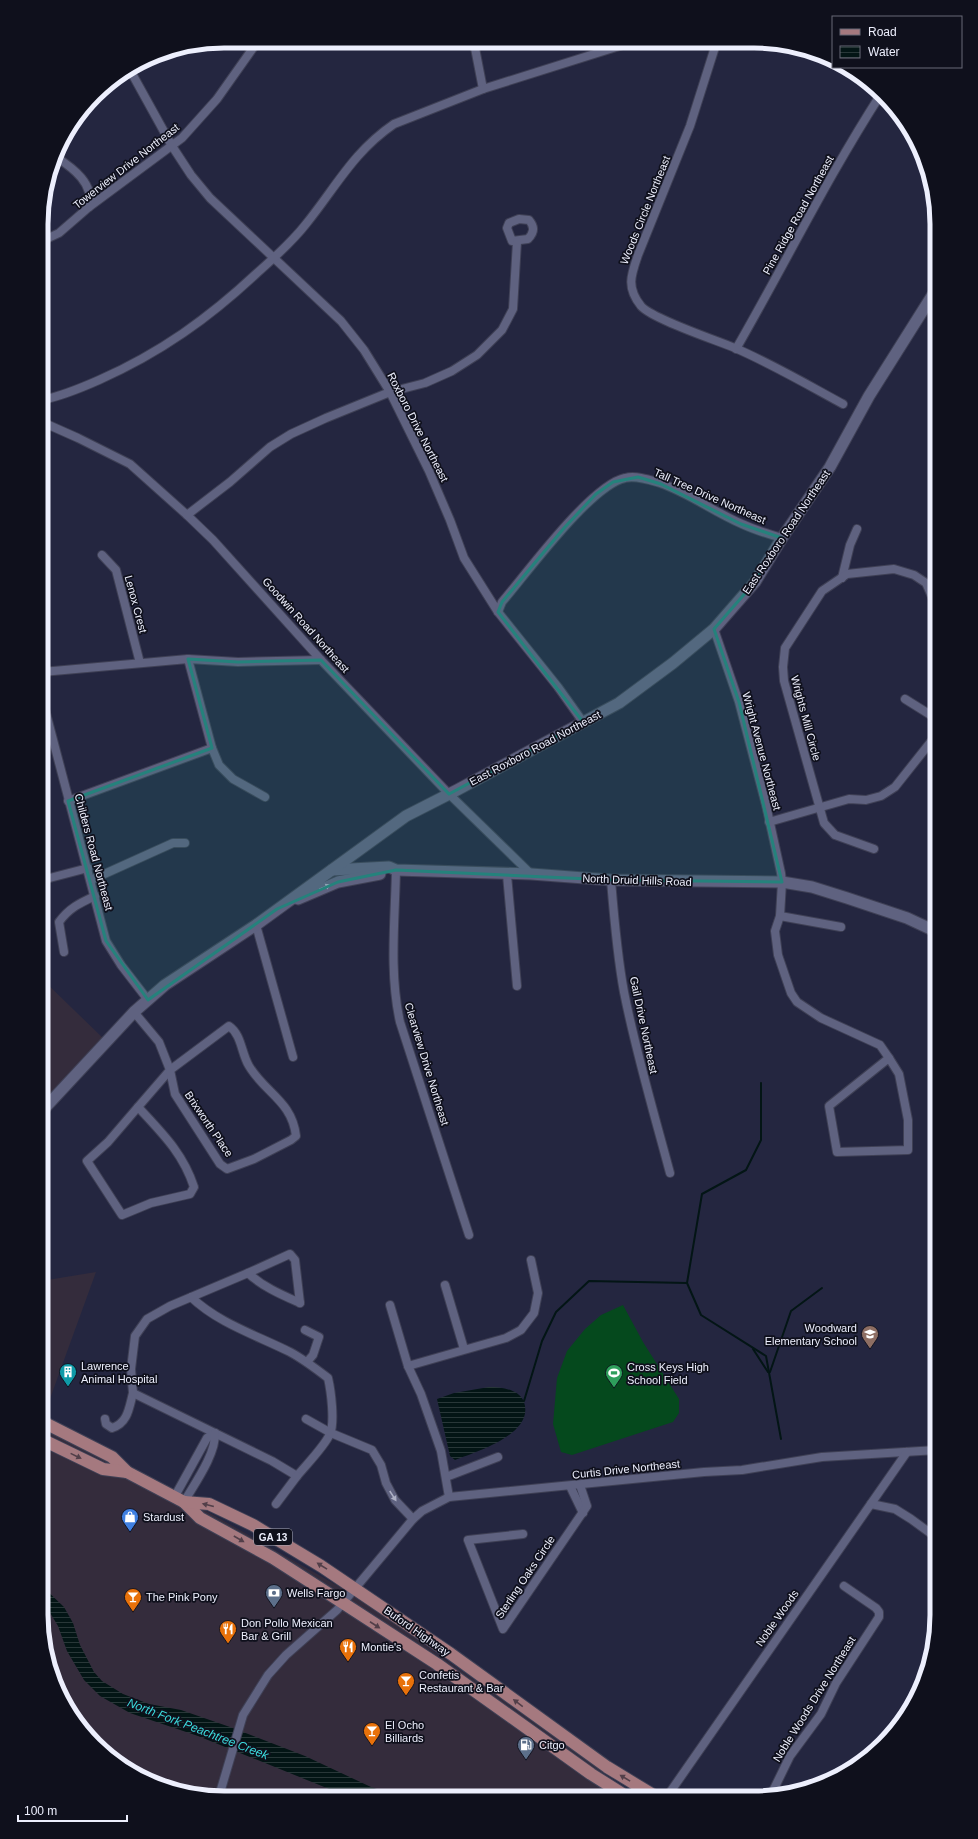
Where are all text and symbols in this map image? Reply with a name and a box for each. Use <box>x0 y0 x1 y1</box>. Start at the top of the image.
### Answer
legend <box>832 16 962 68</box>
text: Road <box>868 25 897 39</box>
text: Water <box>868 45 900 59</box>
street label: Towerview Drive Northeast <box>71 121 181 211</box>
street label: Woods Circle Northeast <box>618 154 672 266</box>
street label: Pine Ridge Road Northeast <box>760 154 836 276</box>
street label: Roxboro Drive Northeast <box>385 370 451 484</box>
street label: Tall Tree Drive Northeast <box>652 466 768 526</box>
street label: East Roxboro Road Northeast <box>740 468 832 596</box>
street label: Lenox Crest <box>123 574 149 634</box>
street label: Goodwin Road Northeast <box>260 575 352 675</box>
street label: Wrights Mill Circle <box>789 674 823 762</box>
street label: Wright Avenue Northeast <box>740 691 784 811</box>
street label: East Roxboro Road Northeast <box>467 708 603 788</box>
street label: Childers Road Northeast <box>73 792 115 912</box>
street label: North Druid Hills Road <box>582 872 692 888</box>
one-way arrow <box>320 883 332 889</box>
street label: Gail Drive Northeast <box>628 975 660 1075</box>
street label: Clearview Drive Northeast <box>403 1001 451 1127</box>
street label: Brixworth Place <box>183 1089 235 1159</box>
place label: Woodward Elementary School <box>765 1322 857 1347</box>
school or university icon: Woodward Elementary School <box>860 1324 880 1349</box>
place label: Lawrence Animal Hospital <box>81 1360 157 1385</box>
place label: Cross Keys High School Field <box>627 1361 709 1386</box>
building icon: Lawrence Animal Hospital <box>58 1362 78 1387</box>
sports icon: Cross Keys High School Field <box>604 1363 624 1388</box>
one-way arrow <box>70 1453 82 1459</box>
street label: Curtis Drive Northeast <box>572 1457 680 1481</box>
one-way arrow <box>390 1490 397 1502</box>
one-way arrow <box>202 1502 214 1508</box>
shop icon: Stardust <box>120 1507 140 1532</box>
place label: Stardust <box>143 1511 184 1523</box>
road number: GA 13 <box>254 1529 292 1545</box>
street label: Sterling Oaks Circle <box>493 1533 557 1621</box>
one-way arrow <box>233 1535 245 1542</box>
one-way arrow <box>316 1563 328 1570</box>
bank icon: Wells Fargo <box>264 1583 284 1608</box>
bar icon: The Pink Pony <box>123 1587 143 1612</box>
place label: Wells Fargo <box>287 1587 345 1599</box>
street label: Noble Woods <box>753 1587 801 1648</box>
place label: The Pink Pony <box>146 1591 218 1603</box>
street label: Buford Highway <box>382 1604 453 1658</box>
place label: Don Pollo Mexican Bar & Grill <box>241 1617 333 1642</box>
restaurant icon: Don Pollo Mexican Bar & Grill <box>218 1619 238 1644</box>
one-way arrow <box>370 1621 380 1629</box>
street label: Noble Woods Drive Northeast <box>770 1634 858 1764</box>
restaurant icon: Montie's <box>338 1637 358 1662</box>
place label: Montie's <box>361 1641 402 1653</box>
place label: Confetis Restaurant & Bar <box>419 1669 504 1694</box>
bar icon: Confetis Restaurant & Bar <box>396 1671 416 1696</box>
water label: North Fork Peachtree Creek <box>125 1696 271 1763</box>
one-way arrow <box>513 1699 524 1707</box>
place label: El Ocho Billiards <box>385 1719 424 1744</box>
bar icon: El Ocho Billiards <box>362 1721 382 1746</box>
fuel station icon: Citgo <box>516 1735 536 1760</box>
place label: Citgo <box>539 1739 565 1751</box>
one-way arrow <box>619 1774 631 1781</box>
scale bar <box>18 1797 127 1823</box>
text: 100 m <box>24 1804 57 1818</box>

